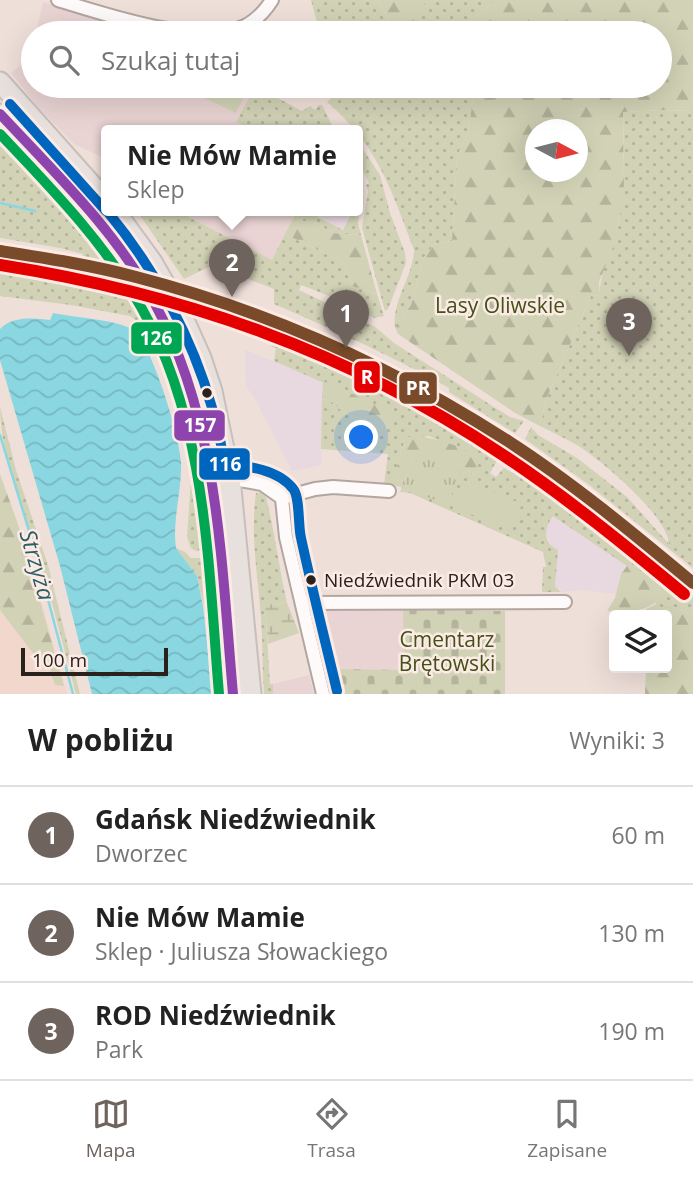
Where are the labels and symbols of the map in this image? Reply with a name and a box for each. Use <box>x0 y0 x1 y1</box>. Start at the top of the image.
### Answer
north arrow <box>525 119 588 182</box>
pin: 2 <box>209 239 255 297</box>
pin: 1 <box>323 290 369 348</box>
park label: Lasy Oliwskie <box>435 291 565 319</box>
pin: 3 <box>606 298 652 356</box>
line badge: 126 <box>130 321 183 355</box>
text: 126 <box>140 325 172 351</box>
line badge: R <box>353 360 381 394</box>
text: R <box>361 364 374 390</box>
line badge: PR <box>398 371 438 405</box>
text: PR <box>406 375 431 401</box>
unlabelled marker <box>200 386 214 400</box>
line badge: 157 <box>173 409 226 442</box>
text: 157 <box>184 412 216 438</box>
your location <box>344 420 378 454</box>
line badge: 116 <box>198 447 251 481</box>
text: 116 <box>209 451 241 477</box>
water label: Strzyża <box>13 526 63 604</box>
place label: Niedźwiednik PKM 03 <box>324 567 514 593</box>
marker: Niedźwiednik PKM 03 <box>304 573 318 587</box>
park label: Cmentarz Brętowski <box>399 625 495 677</box>
scale bar <box>21 645 168 677</box>

